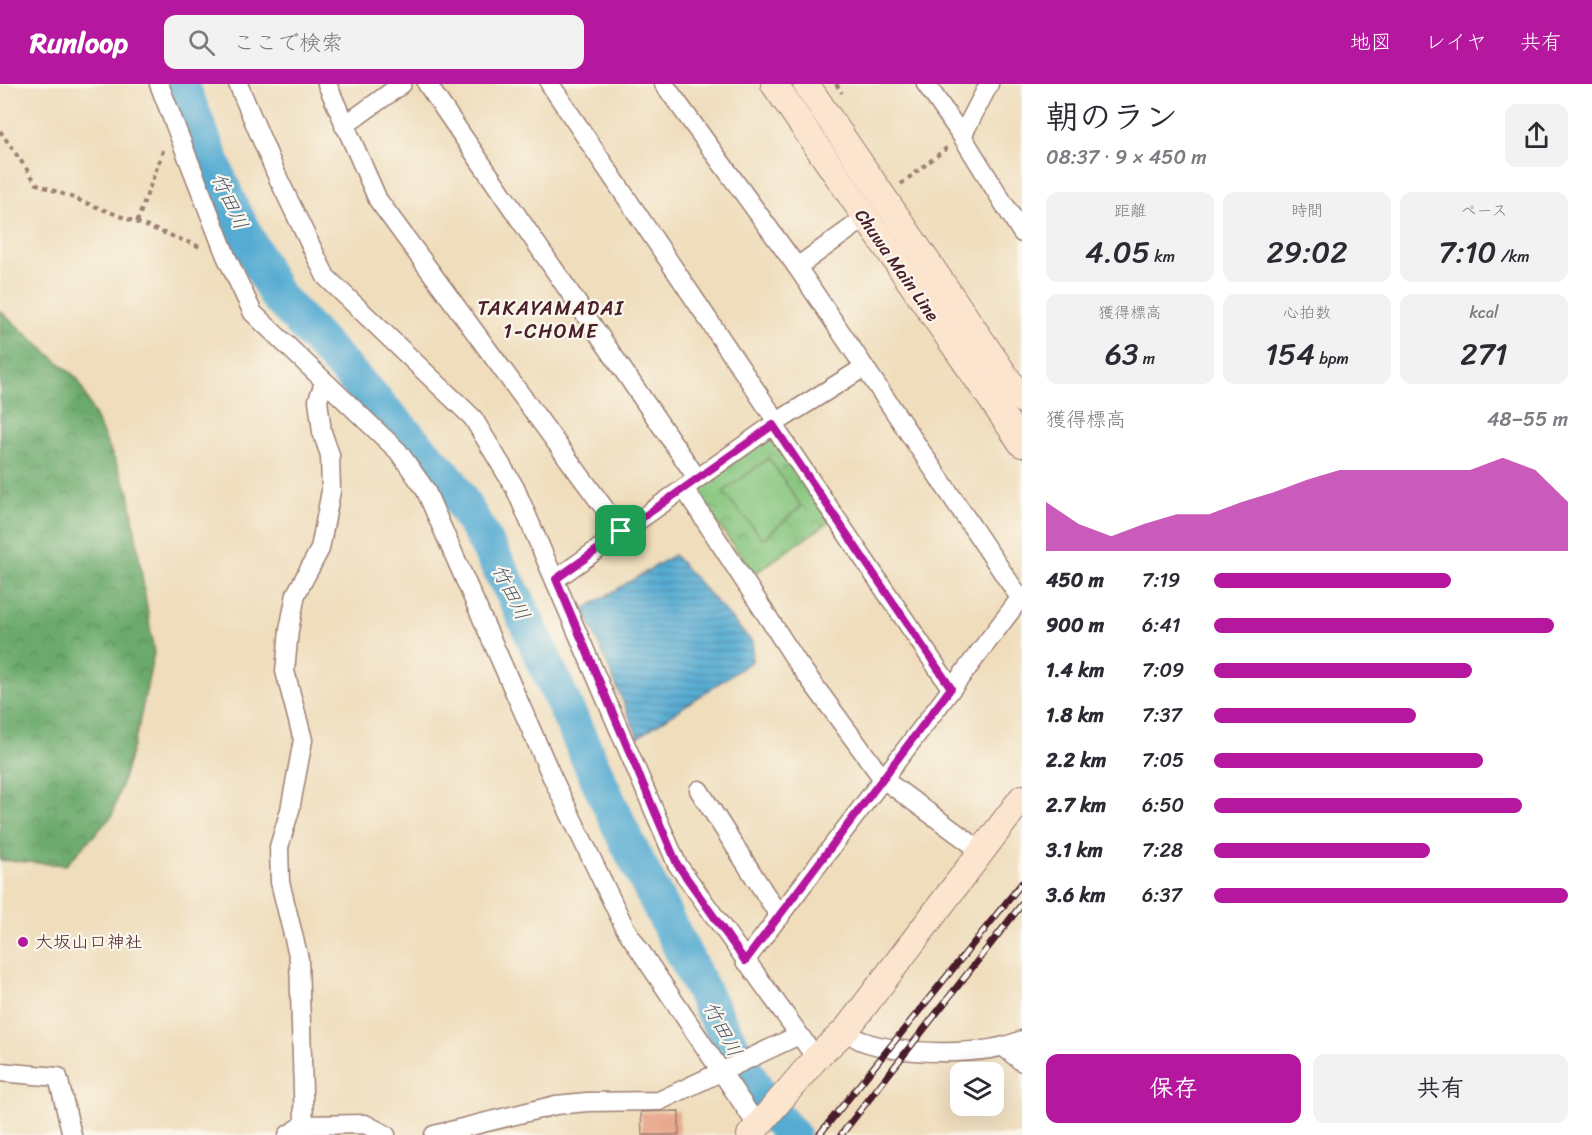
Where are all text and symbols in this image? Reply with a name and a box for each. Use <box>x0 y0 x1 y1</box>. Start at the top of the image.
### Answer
search box <box>164 15 584 69</box>
text: Runloop <box>30 18 128 67</box>
text: ここで検索 <box>233 23 343 62</box>
text: 地図 <box>1350 23 1392 61</box>
text: レイヤ <box>1425 23 1487 61</box>
text: 共有 <box>1520 23 1562 61</box>
icon: search <box>185 26 218 59</box>
text: 朝のラン <box>1046 88 1178 146</box>
button: share <box>1505 104 1568 167</box>
text: 08:37 · 9 × 450 m <box>1046 140 1207 175</box>
water label: 竹田川 <box>201 167 258 236</box>
text: 距離 <box>1114 196 1146 225</box>
text: 時間 <box>1291 196 1323 225</box>
text: ペース <box>1460 196 1508 225</box>
street label: Chuwa Main Line <box>846 202 948 328</box>
text: 4.05 <box>1085 225 1150 279</box>
text: 29:02 <box>1266 225 1348 279</box>
text: 7:10 <box>1439 225 1497 279</box>
text: km <box>1150 242 1175 271</box>
text: /km <box>1497 242 1529 271</box>
district label: TAKAYAMADAI 1-CHOME <box>478 291 624 349</box>
text: 獲得標高 <box>1098 298 1162 327</box>
text: 心拍数 <box>1283 298 1331 327</box>
text: kcal <box>1469 298 1499 327</box>
text: 63 <box>1105 327 1139 381</box>
text: 154 <box>1265 327 1315 381</box>
text: 271 <box>1460 327 1508 381</box>
text: m <box>1139 344 1155 373</box>
text: bpm <box>1315 344 1349 373</box>
text: 獲得標高 <box>1046 402 1126 437</box>
text: 48–55 m <box>1487 402 1568 437</box>
pin <box>595 505 646 556</box>
icon: arrive <box>604 514 637 547</box>
water label: 竹田川 <box>481 558 540 627</box>
text: 450 m <box>1046 563 1104 598</box>
text: 7:19 <box>1142 563 1180 598</box>
text: 900 m <box>1046 608 1104 643</box>
text: 6:41 <box>1142 608 1180 643</box>
text: 1.4 km <box>1046 653 1104 688</box>
text: 7:09 <box>1142 653 1184 688</box>
text: 1.8 km <box>1046 698 1104 733</box>
text: 7:37 <box>1142 698 1182 733</box>
text: 2.2 km <box>1046 743 1106 778</box>
text: 7:05 <box>1142 743 1184 778</box>
text: 2.7 km <box>1046 788 1106 823</box>
text: 6:50 <box>1142 788 1184 823</box>
text: 3.1 km <box>1046 833 1103 868</box>
text: 7:28 <box>1142 833 1183 868</box>
text: 3.6 km <box>1046 878 1106 913</box>
text: 6:37 <box>1142 878 1182 913</box>
place label: 大坂山口神社 <box>35 926 143 958</box>
marker: 大坂山口神社 <box>16 935 30 949</box>
water label: 竹田川 <box>693 995 752 1064</box>
button: 保存 <box>1046 1054 1301 1123</box>
button: 共有 <box>1313 1054 1568 1123</box>
map controls <box>950 1062 1004 1116</box>
button: layers <box>950 1062 1004 1116</box>

